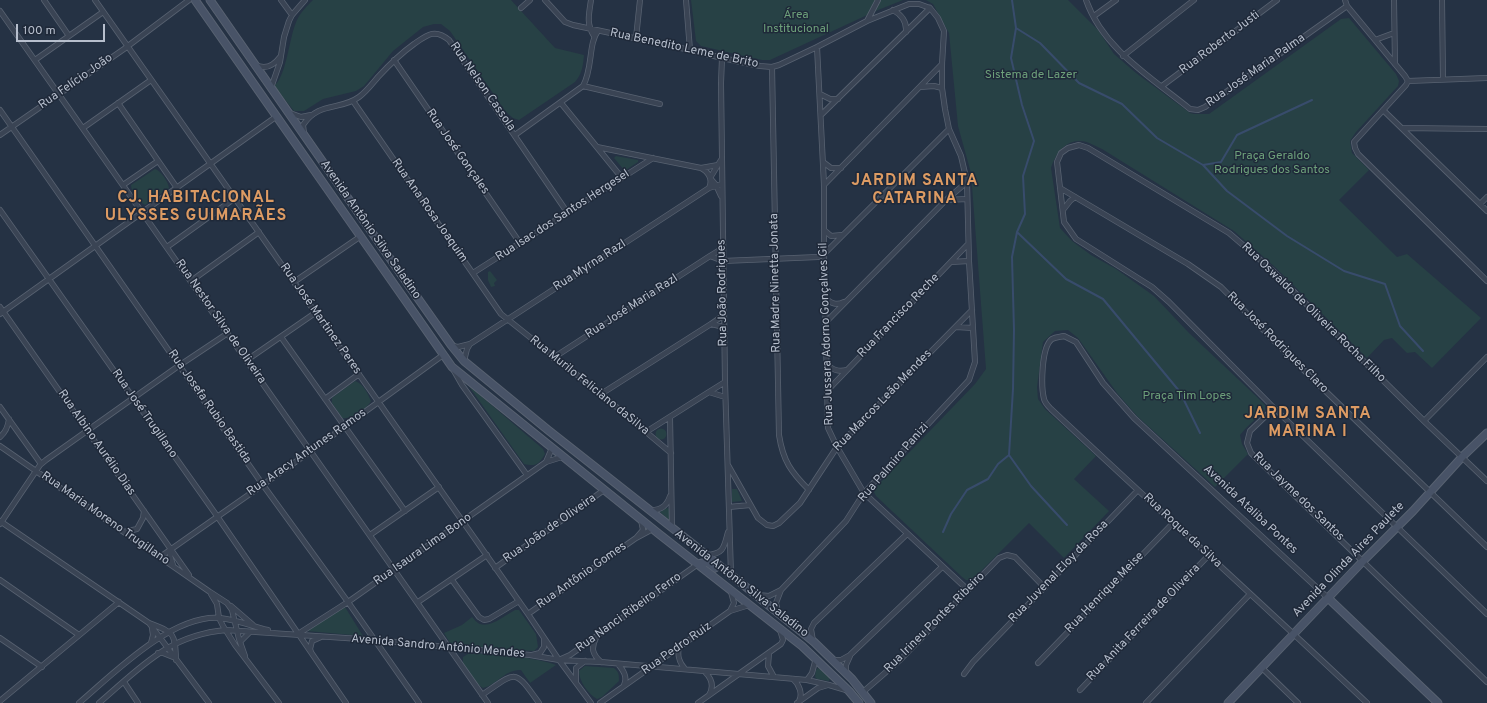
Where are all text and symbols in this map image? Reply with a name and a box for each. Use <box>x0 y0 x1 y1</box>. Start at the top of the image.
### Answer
street label: Rua Roberto Justi <box>1177 8 1263 78</box>
park label: Área Institucional <box>763 9 829 37</box>
scale bar <box>18 16 107 42</box>
text: 100 m <box>23 23 56 39</box>
street label: Rua Benedito Leme de Brito <box>609 26 759 72</box>
street label: Rua José Maria Palma <box>1204 31 1308 111</box>
street label: Rua Nelson Cassola <box>446 40 518 134</box>
street label: Rua Felício João <box>36 51 116 113</box>
park label: Sistema de Lazer <box>985 69 1077 83</box>
street label: Rua José Gonçales <box>422 107 492 197</box>
park label: Praça Geraldo Rodrigues dos Santos <box>1214 150 1330 178</box>
street label: Rua Ana Rosa Joaquim <box>388 156 470 266</box>
street label: Avenida Antônio Silva Saladino <box>316 158 424 302</box>
street label: Rua Isac dos Santos Hergesel <box>493 167 633 265</box>
district label: JARDIM SANTA CATARINA <box>851 172 979 210</box>
district label: CJ. HABITACIONAL ULYSSES GUIMARÃES <box>105 189 287 227</box>
street label: Rua Madre Ninetta Jonata <box>768 213 784 353</box>
street label: Rua Myrna Razl <box>551 237 629 295</box>
street label: Rua João Rodrigues <box>715 239 731 347</box>
street label: Rua Oswaldo de Oliveira Rocha Filho <box>1238 240 1388 386</box>
street label: Rua Jussara Adorno Gonçalves Gil <box>817 242 837 426</box>
street label: Rua Nestor Silva de Oliveira <box>172 257 268 387</box>
street label: Rua José Martinez Peres <box>276 261 364 377</box>
street label: Rua Francisco Reche <box>855 271 943 361</box>
street label: Rua José Maria Razl <box>583 272 681 342</box>
street label: Rua José Rodrigues Claro <box>1223 289 1331 397</box>
street label: Rua Murilo Feliciano daSilva <box>526 333 652 439</box>
street label: Rua Josefa Rubio Bastida <box>164 347 254 467</box>
street label: Rua Marcos Leão Mendes <box>831 347 935 455</box>
street label: Rua José Trugillano <box>108 367 180 461</box>
street label: Rua Albino Aurélio Dias <box>54 387 138 499</box>
park label: Praça Tim Lopes <box>1143 390 1231 404</box>
district label: JARDIM SANTA MARINA I <box>1244 405 1372 443</box>
street label: Rua Aracy Antunes Ramos <box>245 406 369 500</box>
street label: Rua Palmiro Panizi <box>856 420 932 506</box>
street label: Rua Jayme dos Santos <box>1249 450 1347 544</box>
street label: Avenida Ataliba Pontes <box>1200 462 1300 558</box>
street label: Rua Maria Moreno Trugillano <box>38 469 172 569</box>
street label: Rua Roque da Silva <box>1140 491 1224 571</box>
street label: Rua João de Oliveira <box>501 492 599 566</box>
street label: Avenida Olinda Aires Paulete <box>1290 499 1408 621</box>
street label: Rua Isaura Lima Bono <box>371 511 475 589</box>
street label: Rua Juvenal Eloy da Rosa <box>1006 518 1112 626</box>
street label: Avenida Antônio Silva Saladino <box>671 527 811 641</box>
street label: Rua Antônio Gomes <box>534 540 630 612</box>
street label: Rua Henrique Meise <box>1063 549 1147 637</box>
street label: Rua Anita Ferreira de Oliveira <box>1084 562 1204 684</box>
street label: Rua Nanci Ribeiro Ferro <box>574 570 684 656</box>
street label: Rua Irineu Pontes Ribeiro <box>882 570 988 676</box>
street label: Rua Pedro Ruiz <box>639 619 715 679</box>
street label: Avenida Sandro Antônio Mendes <box>351 632 525 662</box>

